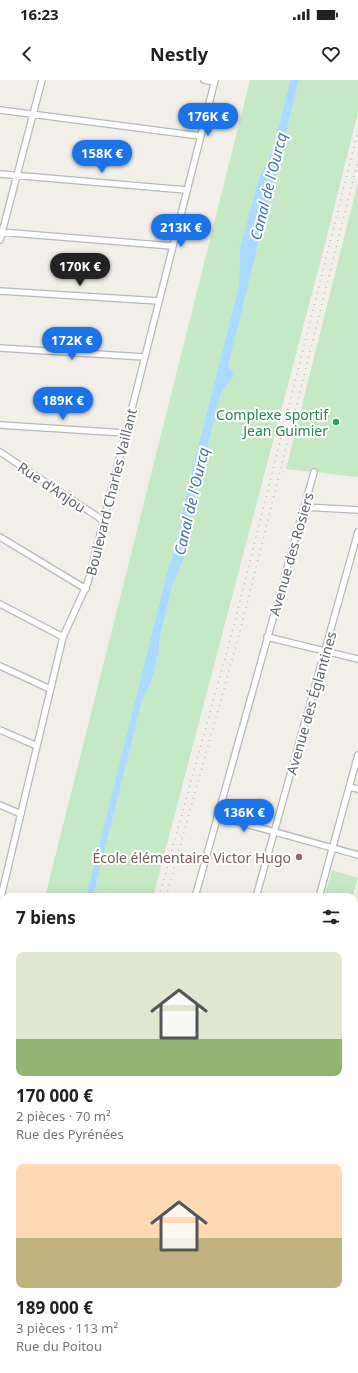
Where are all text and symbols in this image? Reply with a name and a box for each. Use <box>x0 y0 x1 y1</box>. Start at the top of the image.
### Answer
text: 16:23 <box>20 4 59 24</box>
text: Nestly <box>150 42 208 66</box>
icon: back <box>16 43 38 65</box>
icon: heart <box>320 43 342 65</box>
pin: 176K € <box>175 103 241 137</box>
text: 176K € <box>187 107 229 125</box>
water label: Canal de l'Ourcq <box>245 130 291 242</box>
pin: 158K € <box>69 140 135 174</box>
text: 158K € <box>81 144 123 162</box>
pin: 213K € <box>148 214 214 248</box>
text: 213K € <box>160 218 202 236</box>
pin: 170K € <box>47 253 113 287</box>
text: 170K € <box>59 257 101 275</box>
pin: 172K € <box>39 327 105 361</box>
text: 172K € <box>51 331 93 349</box>
pin: 189K € <box>30 387 96 421</box>
text: 189K € <box>42 391 84 409</box>
place label: Complexe sportif Jean Guimier <box>216 405 329 440</box>
street label: Boulevard Charles Vaillant <box>81 406 141 578</box>
marker: Complexe sportif Jean Guimier <box>331 417 341 427</box>
water label: Canal de l'Ourcq <box>169 445 213 557</box>
street label: Rue d'Anjou <box>14 457 90 517</box>
street label: Avenue des Rosiers <box>264 490 318 618</box>
street label: Avenue des Églantines <box>281 629 341 777</box>
pin: 136K € <box>211 799 277 833</box>
text: 136K € <box>223 803 265 821</box>
place label: École élémentaire Victor Hugo <box>92 848 291 867</box>
marker: École élémentaire Victor Hugo <box>294 852 304 862</box>
text: 7 biens <box>16 906 76 929</box>
icon: filters <box>320 906 342 928</box>
icon: home <box>143 978 215 1050</box>
text: 170 000 € <box>16 1084 93 1107</box>
text: 2 pièces · 70 m² <box>16 1107 111 1125</box>
text: Rue des Pyrénées <box>16 1125 124 1143</box>
icon: home <box>143 1190 215 1262</box>
text: 189 000 € <box>16 1296 93 1319</box>
text: 3 pièces · 113 m² <box>16 1319 118 1337</box>
text: Rue du Poitou <box>16 1337 102 1355</box>

